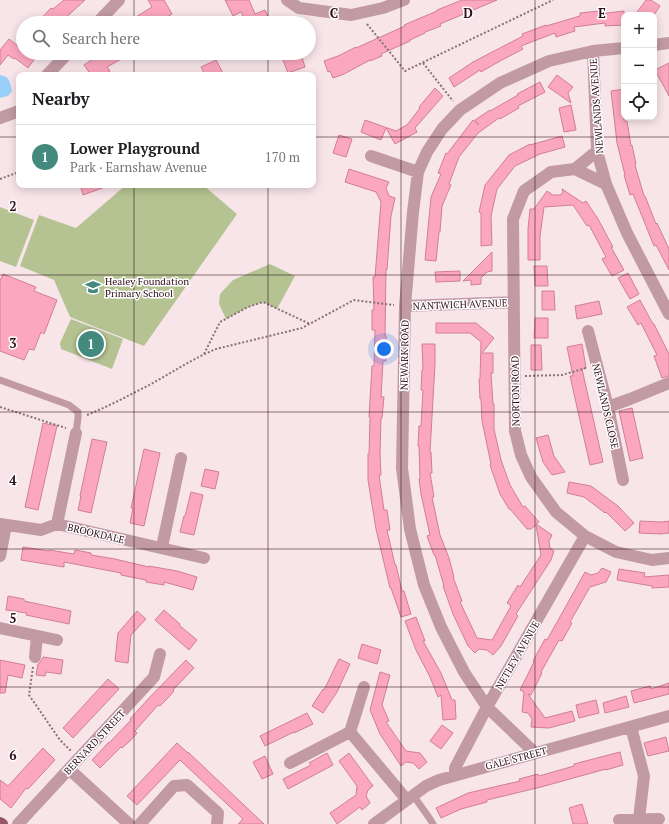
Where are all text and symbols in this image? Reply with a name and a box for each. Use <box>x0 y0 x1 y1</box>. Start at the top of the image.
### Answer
text: C <box>330 4 338 22</box>
text: D <box>463 4 473 22</box>
text: E <box>598 4 606 22</box>
map controls <box>621 12 657 120</box>
button: + <box>621 12 657 48</box>
search box <box>16 16 316 60</box>
icon: search <box>30 27 52 49</box>
text: Search here <box>62 28 140 48</box>
button: − <box>621 48 657 84</box>
street label: NEWLANDS AVENUE <box>587 58 606 154</box>
button: locate <box>621 84 657 120</box>
text: Nearby <box>32 87 90 110</box>
text: Lower Playground <box>70 138 200 158</box>
text: 1 <box>41 148 49 166</box>
text: 170 m <box>265 148 300 166</box>
text: Park · Earnshaw Avenue <box>70 158 207 176</box>
text: 2 <box>9 197 17 215</box>
place label: Healey Foundation Primary School <box>105 275 189 300</box>
school or university icon: Healey Foundation Primary School <box>84 278 102 296</box>
street label: NANTWICH AVENUE <box>412 296 508 313</box>
street label: NEWARK ROAD <box>397 320 412 390</box>
pin: 1 <box>78 329 104 359</box>
text: 3 <box>9 334 17 352</box>
your location <box>374 339 394 359</box>
street label: NORTON ROAD <box>508 356 523 426</box>
street label: NEWLANDS CLOSE <box>589 362 622 450</box>
text: 4 <box>9 471 17 489</box>
street label: BROOKDALE <box>66 521 126 546</box>
text: 5 <box>9 609 17 627</box>
street label: NETLEY AVENUE <box>492 618 543 692</box>
street label: BERNARD STREET <box>61 707 128 778</box>
street label: GALE STREET <box>484 744 548 773</box>
text: 6 <box>9 746 17 764</box>

